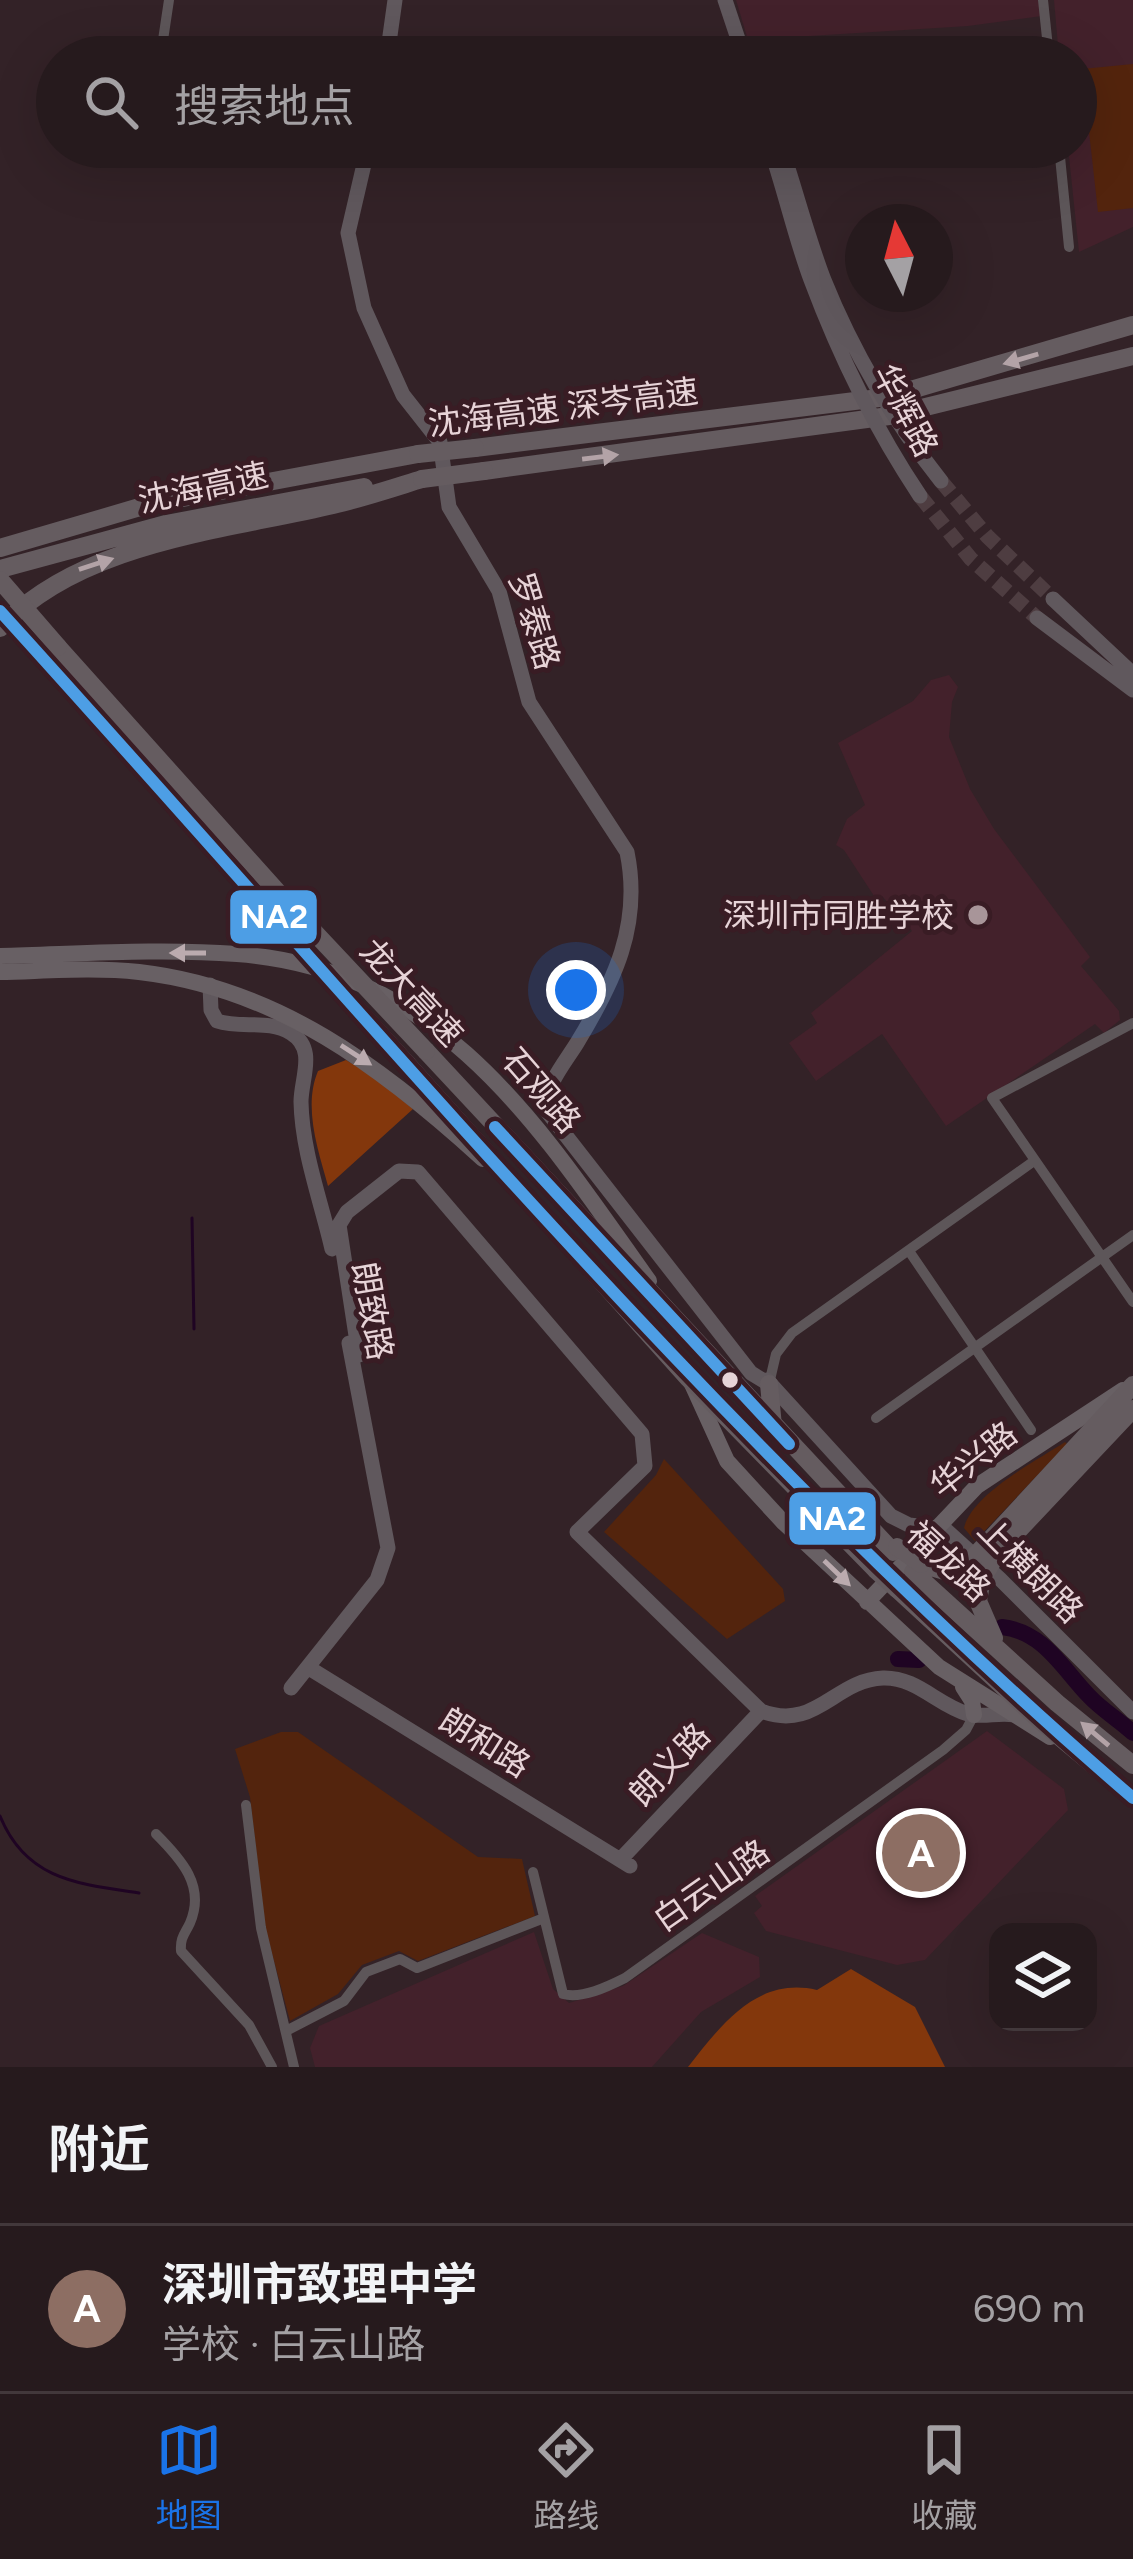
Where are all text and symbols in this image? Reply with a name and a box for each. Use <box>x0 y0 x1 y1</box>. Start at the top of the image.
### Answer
search box <box>36 36 1097 168</box>
icon: search <box>78 69 144 135</box>
text: 搜索地点 <box>174 79 354 133</box>
north arrow <box>845 204 953 312</box>
one-way arrow <box>1002 350 1039 369</box>
street label: 华辉路 <box>865 357 946 463</box>
street label: 沈海高速 深岑高速 <box>426 372 701 443</box>
one-way arrow <box>582 447 619 466</box>
street label: 沈海高速 <box>134 455 272 520</box>
one-way arrow <box>78 554 115 573</box>
street label: 罗泰路 <box>501 568 568 674</box>
line badge: NA2 <box>228 888 319 946</box>
place label: 深圳市同胜学校 <box>723 896 954 935</box>
text: NA2 <box>240 897 308 936</box>
marker: 深圳市同胜学校 <box>965 902 991 928</box>
street label: 龙大高速 <box>352 931 471 1054</box>
one-way arrow <box>168 943 206 963</box>
your location <box>546 960 606 1020</box>
street label: 石观路 <box>494 1040 589 1140</box>
one-way arrow <box>340 1044 372 1066</box>
street label: 朗致路 <box>345 1259 400 1363</box>
unlabelled marker <box>719 1369 741 1391</box>
street label: 华兴路 <box>922 1414 1024 1505</box>
line badge: NA2 <box>787 1490 878 1547</box>
text: NA2 <box>798 1499 866 1538</box>
street label: 上横朗路 <box>970 1510 1091 1631</box>
street label: 福龙路 <box>899 1513 998 1609</box>
one-way arrow <box>822 1559 851 1587</box>
street label: 朗和路 <box>432 1700 537 1785</box>
street label: 朗义路 <box>621 1715 718 1814</box>
one-way arrow <box>1080 1721 1110 1747</box>
pin: A <box>882 1808 960 1898</box>
street label: 白云山路 <box>646 1832 777 1939</box>
map controls <box>989 1923 1097 2031</box>
button: layers <box>989 1923 1097 2031</box>
text: 附近 <box>48 2119 150 2180</box>
text: 深圳市致理中学 <box>162 2257 477 2311</box>
text: A <box>73 2285 101 2332</box>
text: 690 m <box>973 2285 1085 2332</box>
text: 学校 · 白云山路 <box>162 2321 425 2368</box>
tab: 地图 <box>156 2417 222 2537</box>
tab: 路线 <box>533 2417 599 2537</box>
tab: 收藏 <box>911 2417 977 2537</box>

